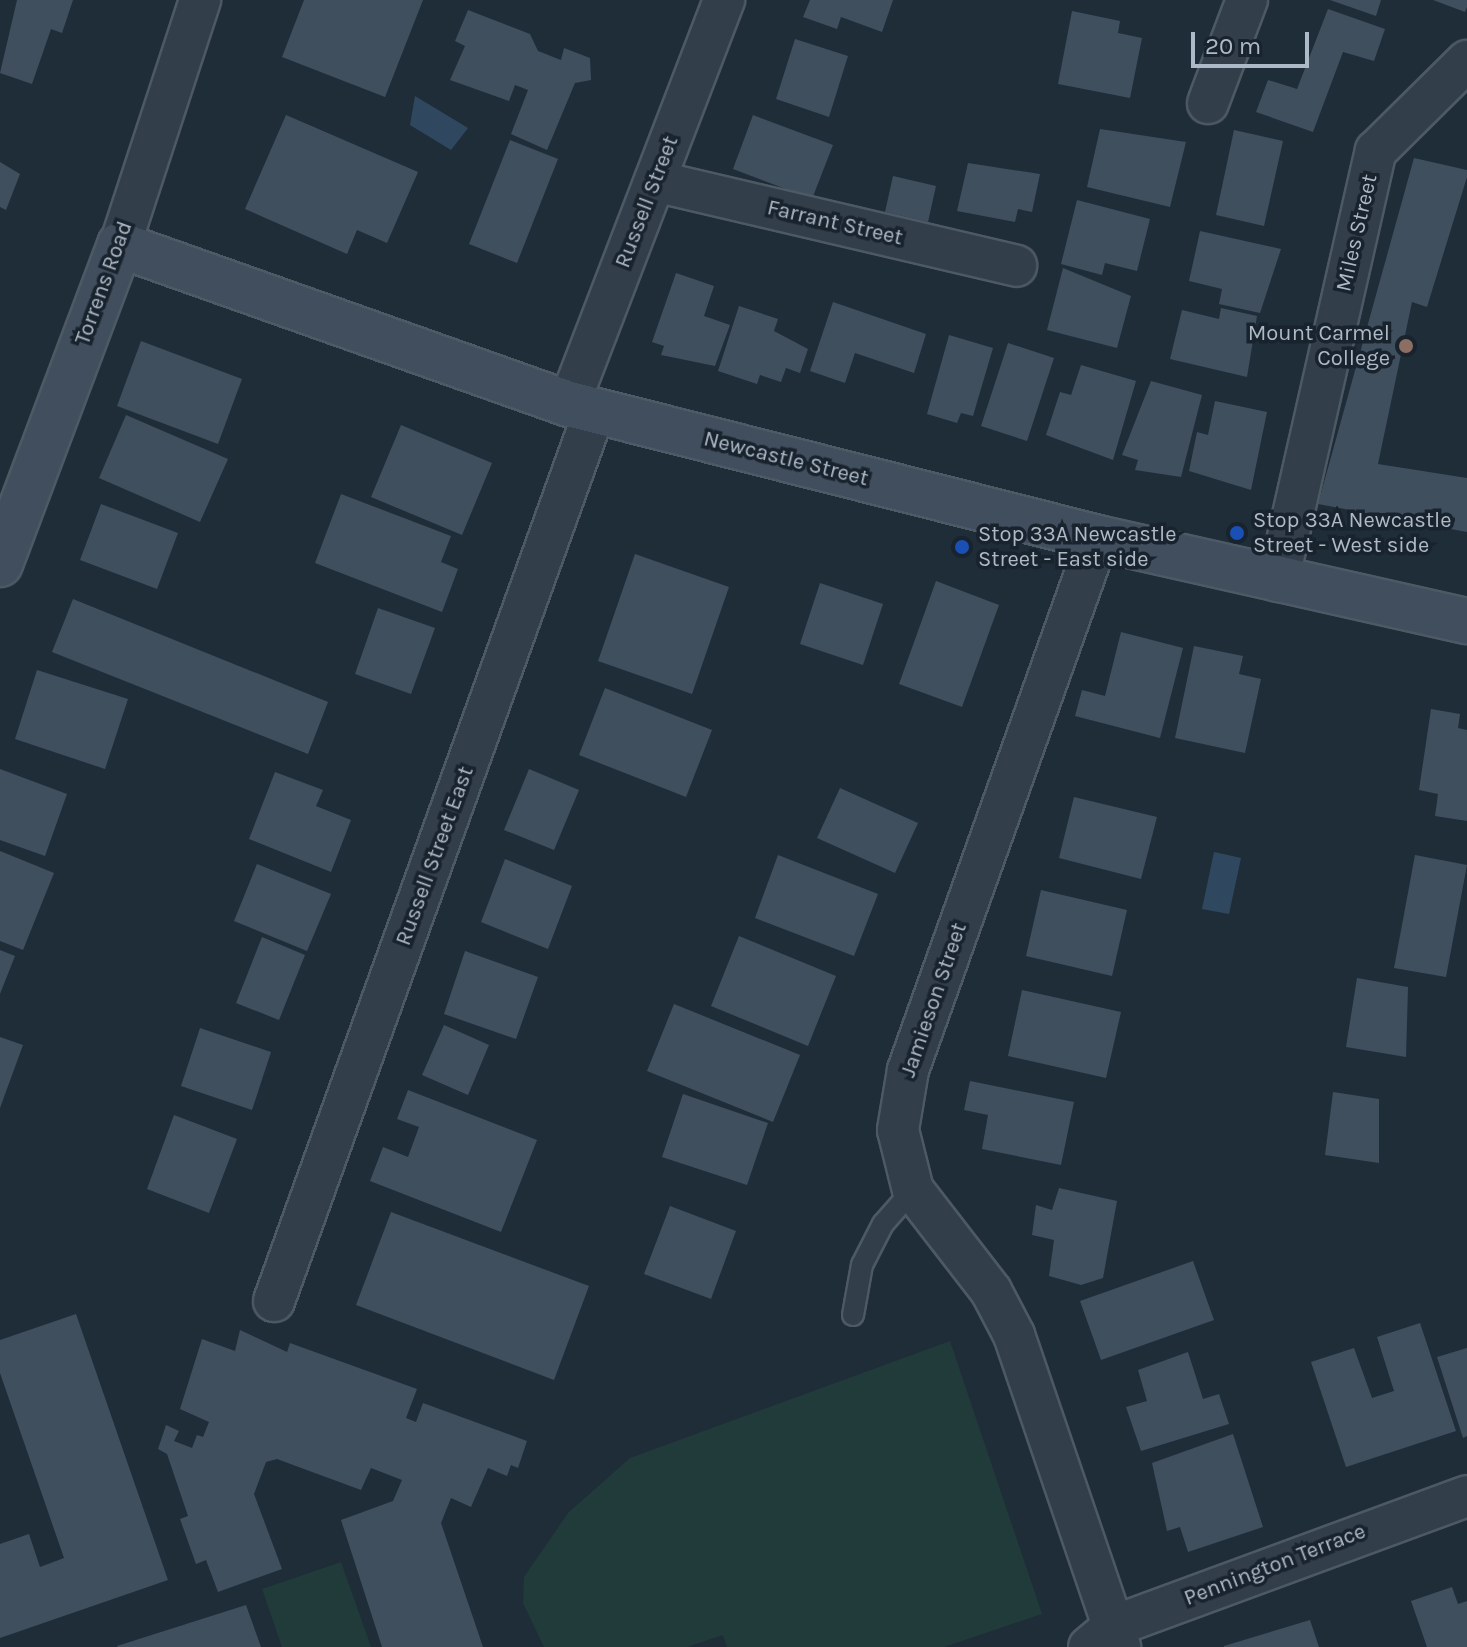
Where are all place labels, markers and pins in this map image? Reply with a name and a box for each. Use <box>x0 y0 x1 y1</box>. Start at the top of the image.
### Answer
place label: Mount Carmel College <box>1248 320 1390 372</box>
marker: Mount Carmel College <box>1397 337 1415 355</box>
place label: Stop 33A Newcastle Street - West side <box>1253 507 1452 558</box>
place label: Stop 33A Newcastle Street - East side <box>978 521 1177 572</box>
marker: Stop 33A Newcastle Street - West side <box>1228 524 1246 542</box>
marker: Stop 33A Newcastle Street - East side <box>953 538 971 556</box>

